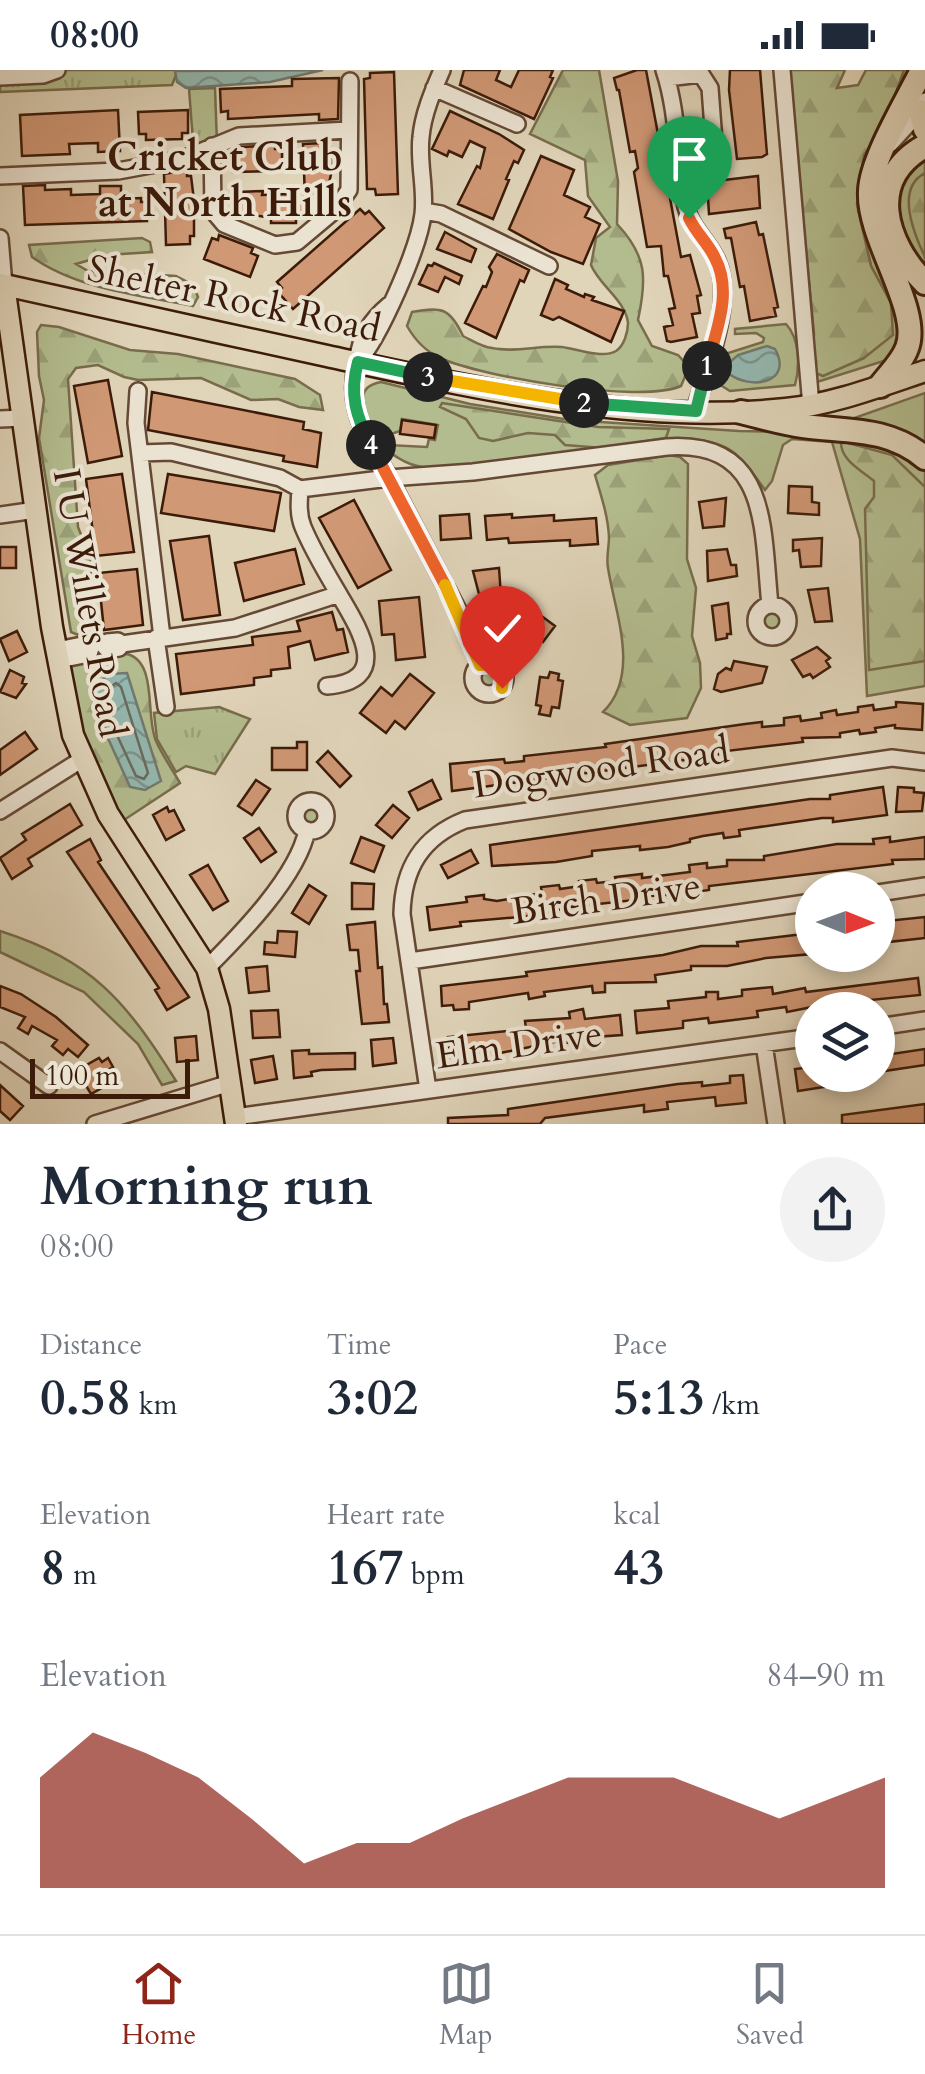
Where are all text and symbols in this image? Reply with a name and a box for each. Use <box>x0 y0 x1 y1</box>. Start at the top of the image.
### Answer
text: 08:00 <box>50 9 139 61</box>
pin <box>647 116 732 219</box>
district label: Cricket Club at North Hills <box>98 130 352 231</box>
icon: arrive <box>662 131 717 186</box>
street label: Shelter Rock Road <box>83 243 385 355</box>
pin: 1 <box>682 341 732 391</box>
text: 1 <box>700 347 714 385</box>
pin: 3 <box>403 352 453 402</box>
text: 3 <box>421 358 435 396</box>
pin: 2 <box>559 378 609 428</box>
text: 2 <box>577 384 591 422</box>
pin: 4 <box>346 420 396 470</box>
text: 4 <box>364 426 378 464</box>
street label: I U Willets Road <box>40 465 138 741</box>
pin <box>460 586 545 689</box>
icon: check <box>475 601 530 656</box>
street label: Dogwood Road <box>470 724 732 812</box>
street label: Birch Drive <box>508 860 704 938</box>
north arrow <box>795 872 895 972</box>
map controls <box>795 872 895 1092</box>
button: layers <box>795 992 895 1092</box>
street label: Elm Drive <box>433 1008 605 1082</box>
scale bar <box>30 1054 190 1098</box>
text: 100 m <box>45 1057 119 1095</box>
text: Morning run <box>40 1150 373 1224</box>
button: share <box>780 1157 885 1262</box>
text: 08:00 <box>40 1225 114 1269</box>
text: Distance <box>40 1326 142 1364</box>
text: Time <box>327 1326 391 1364</box>
text: Pace <box>613 1326 667 1364</box>
text: 0.58 <box>40 1364 131 1432</box>
text: 3:02 <box>327 1364 418 1432</box>
text: 5:13 <box>613 1364 705 1432</box>
text: km <box>131 1386 178 1424</box>
text: /km <box>705 1386 760 1424</box>
text: Elevation <box>40 1496 151 1534</box>
text: Heart rate <box>327 1496 445 1534</box>
text: kcal <box>613 1496 660 1534</box>
text: 8 <box>40 1534 66 1602</box>
text: 167 <box>327 1534 404 1602</box>
text: 43 <box>613 1534 665 1602</box>
text: m <box>66 1556 97 1594</box>
text: bpm <box>404 1556 465 1594</box>
text: Elevation <box>40 1654 167 1698</box>
text: 84–90 m <box>766 1654 885 1698</box>
tab: Home <box>121 1956 196 2054</box>
tab: Map <box>439 1956 494 2054</box>
tab: Saved <box>736 1956 804 2054</box>

